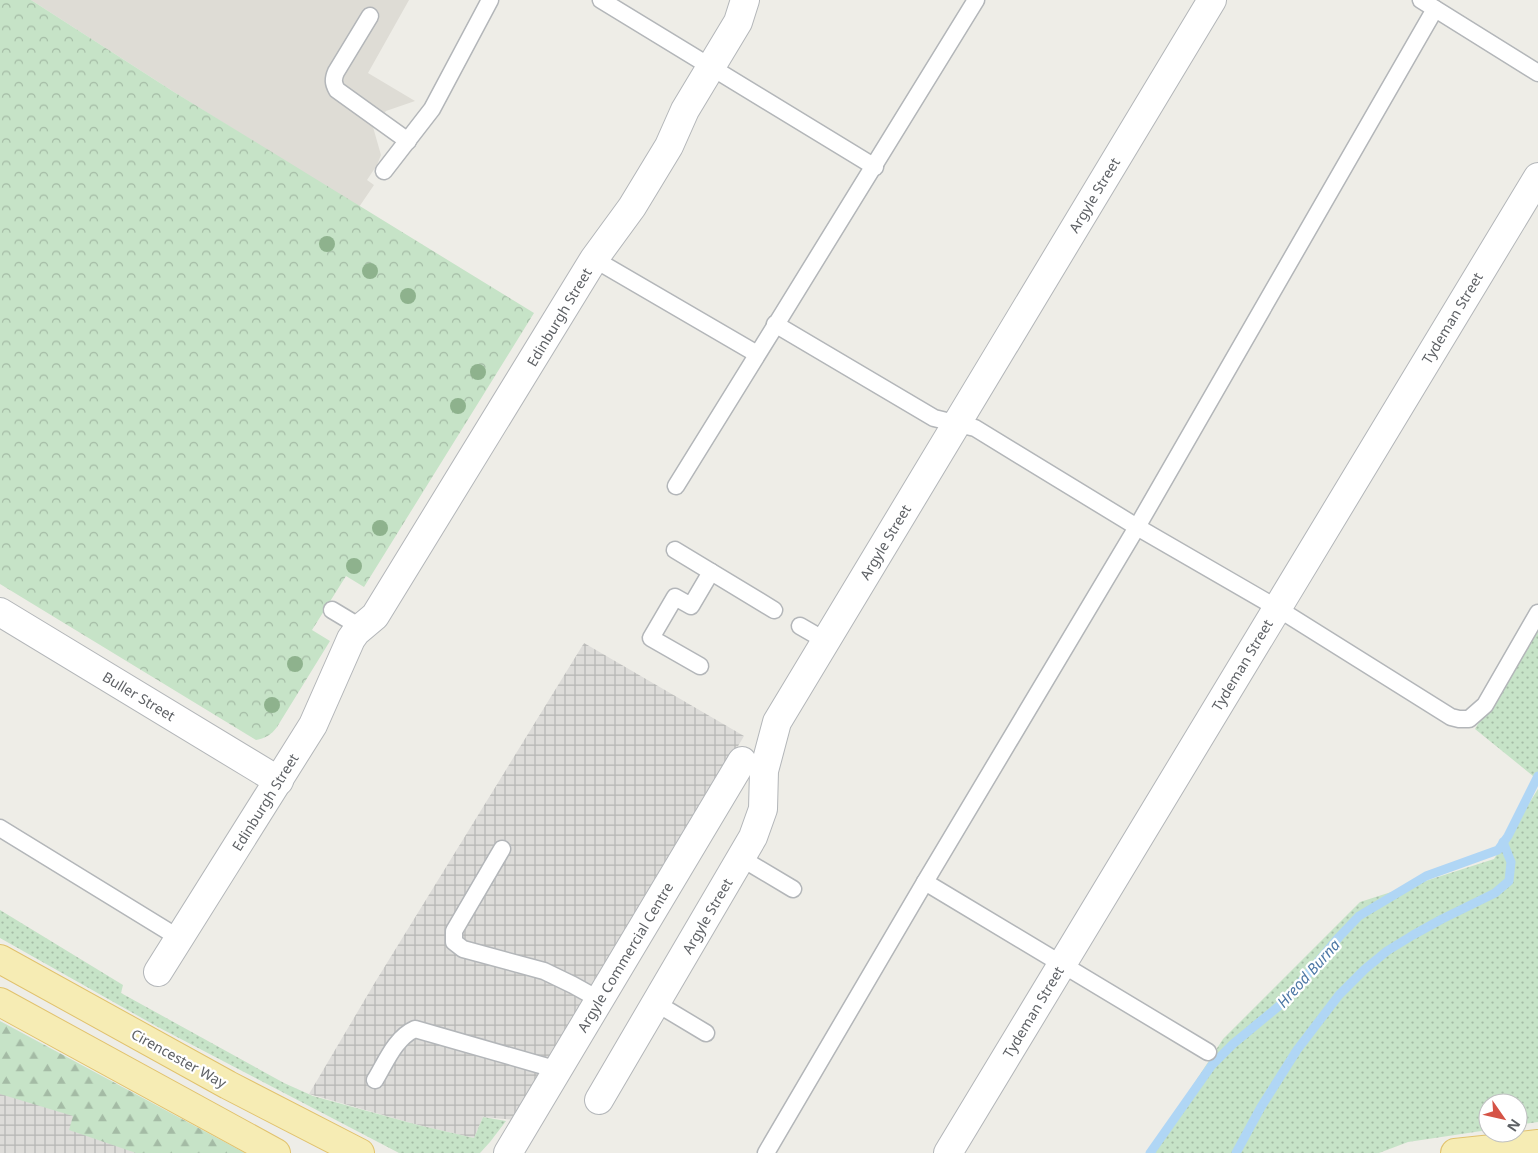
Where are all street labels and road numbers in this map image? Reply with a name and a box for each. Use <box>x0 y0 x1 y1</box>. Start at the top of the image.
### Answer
street label: Argyle Street <box>1064 154 1124 236</box>
street label: Edinburgh Street <box>522 264 596 370</box>
street label: Tydeman Street <box>1417 269 1487 367</box>
street label: Argyle Street <box>855 501 915 583</box>
street label: Tydeman Street <box>1207 616 1277 714</box>
street label: Buller Street <box>99 667 179 725</box>
street label: Edinburgh Street <box>227 750 303 854</box>
street label: Argyle Street <box>678 875 736 957</box>
street label: Argyle Commercial Centre <box>573 878 677 1035</box>
street label: Tydeman Street <box>998 963 1068 1061</box>
street label: Cirencester Way <box>128 1024 231 1092</box>

